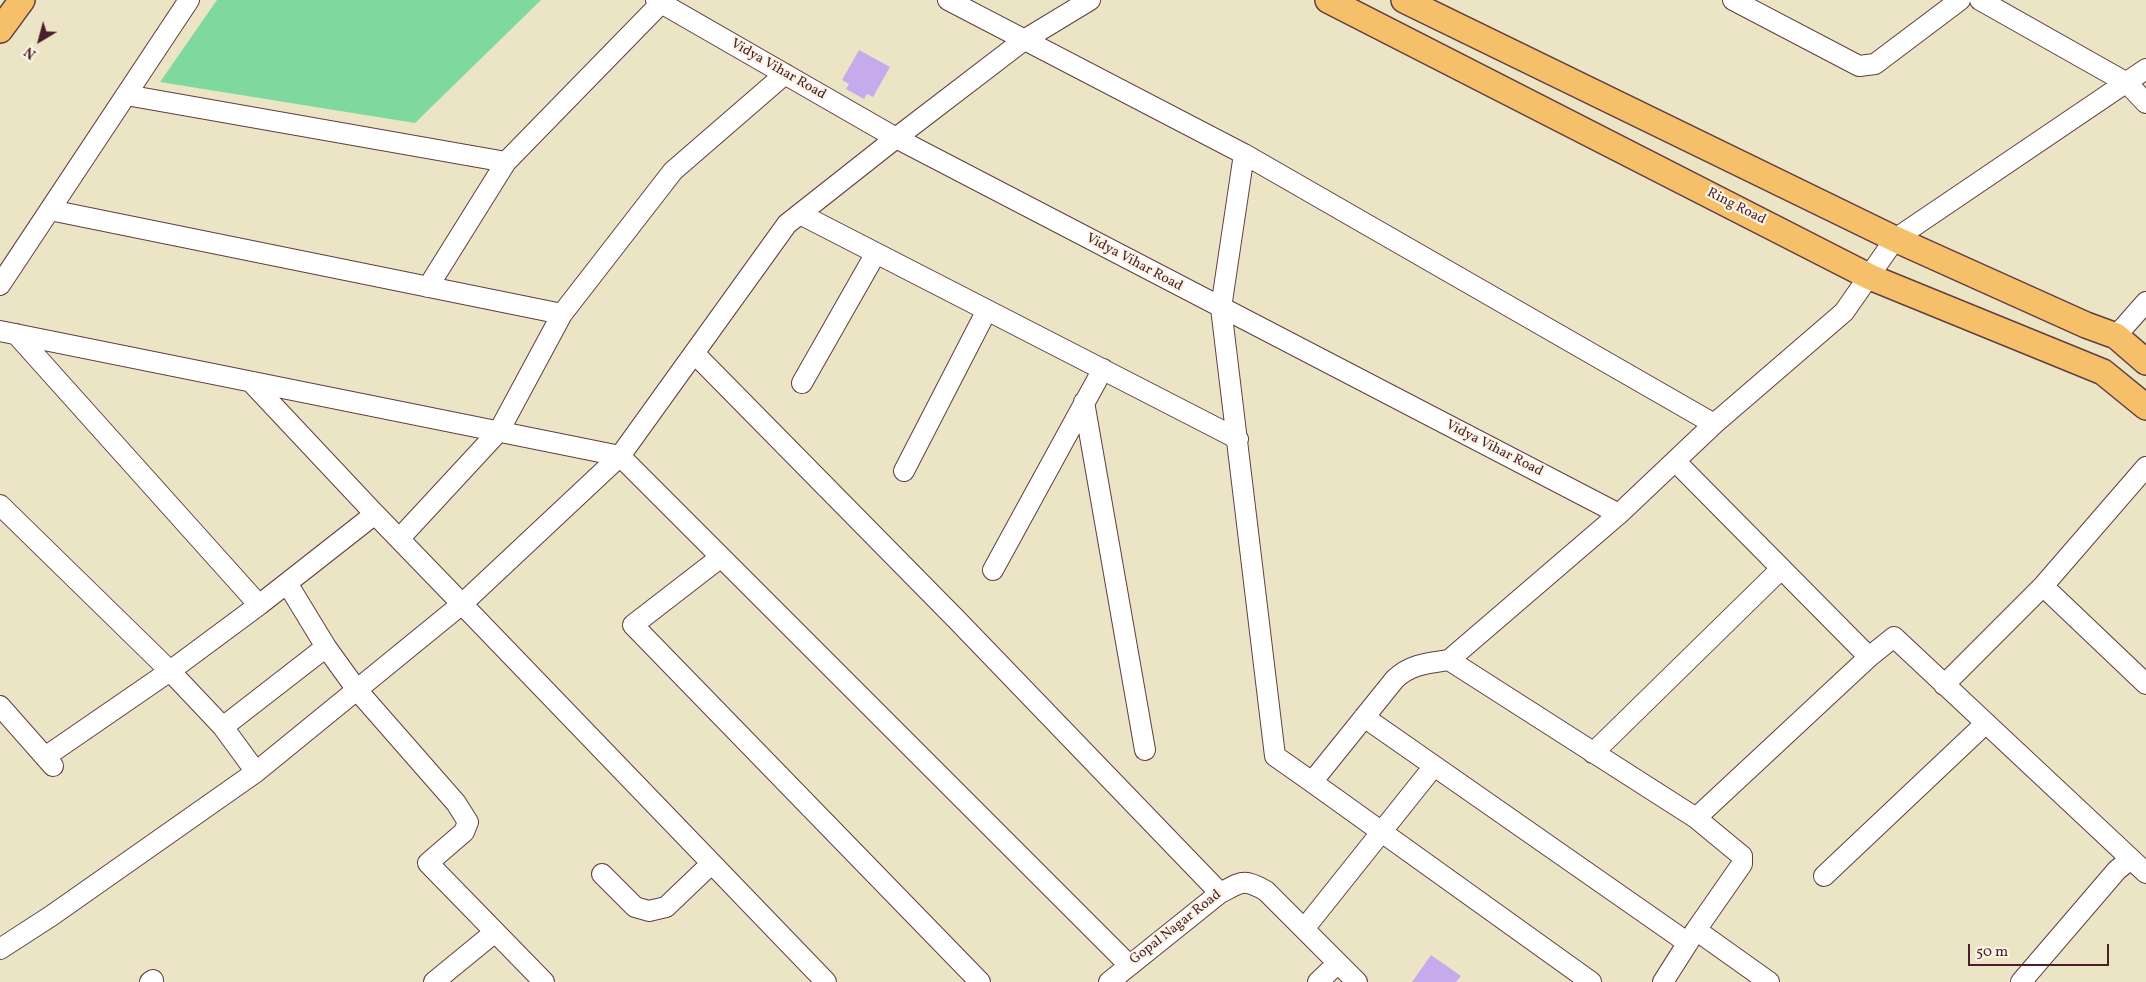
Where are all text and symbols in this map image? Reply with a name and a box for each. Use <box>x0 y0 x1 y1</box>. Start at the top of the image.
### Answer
north arrow <box>15 15 65 65</box>
street label: Vidya Vihar Road <box>727 36 829 104</box>
text: N <box>21 42 40 63</box>
street label: Ring Road <box>1704 185 1768 229</box>
street label: Vidya Vihar Road <box>1083 230 1185 296</box>
street label: Vidya Vihar Road <box>1442 417 1546 481</box>
street label: Gopal Nagar Road <box>1127 887 1225 969</box>
scale bar <box>1971 934 2112 966</box>
text: 50 m <box>1976 942 2008 963</box>

